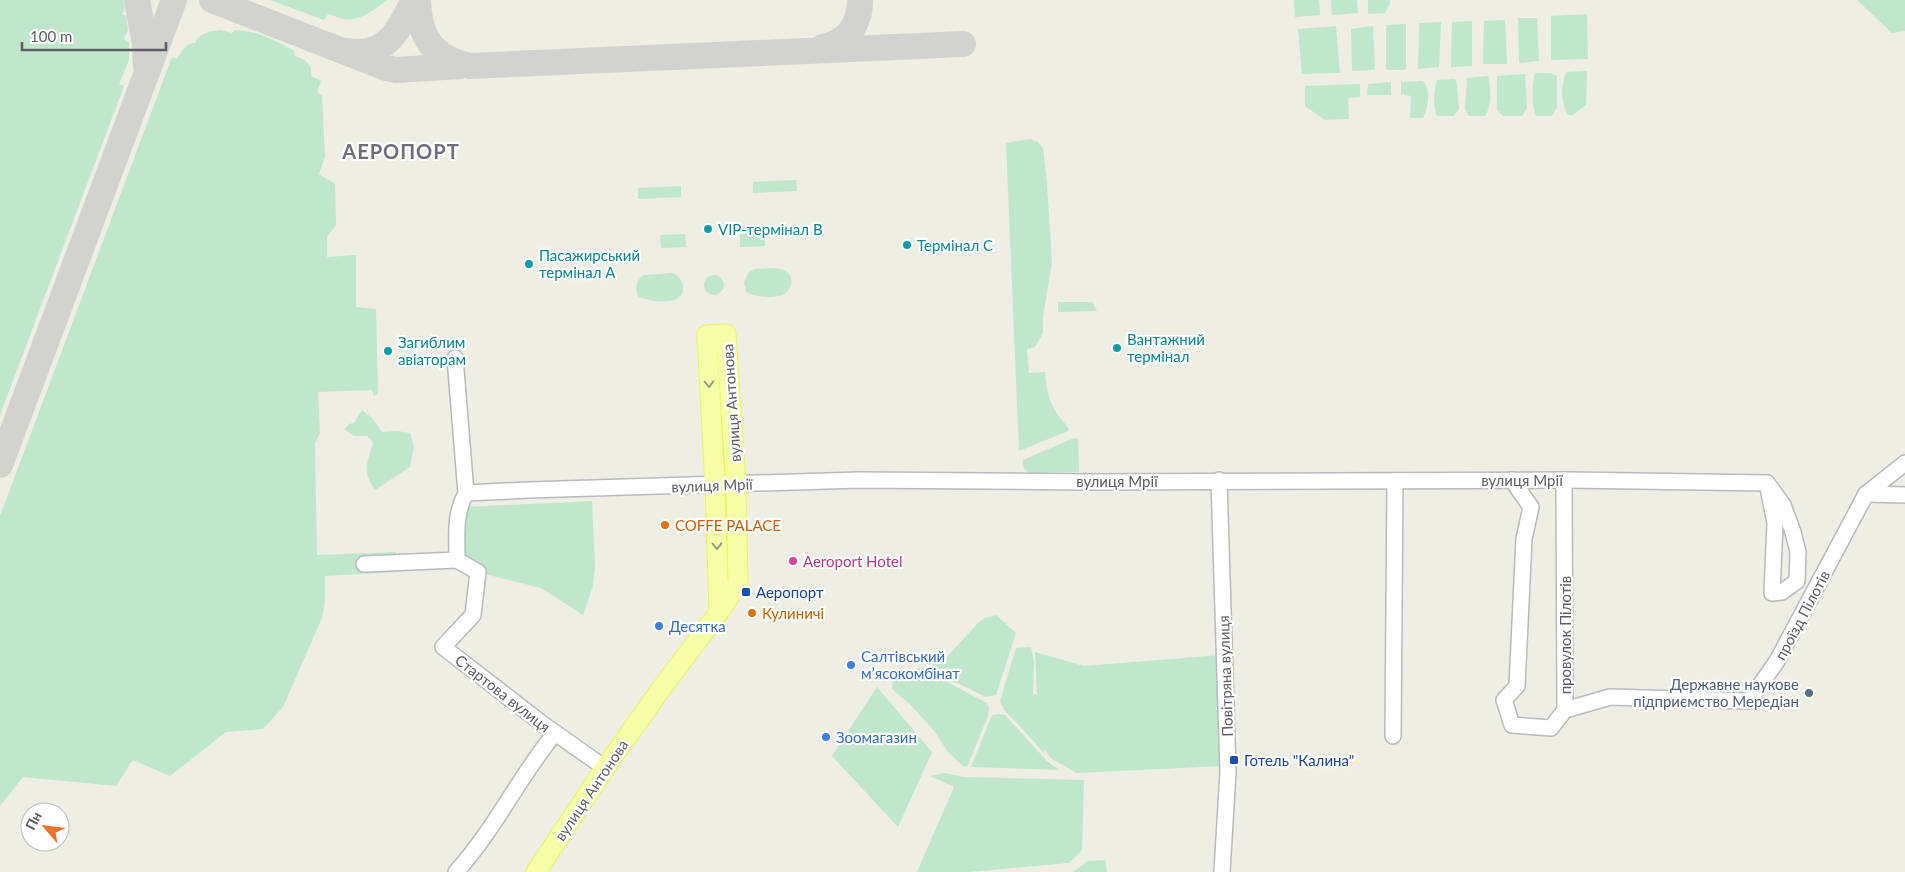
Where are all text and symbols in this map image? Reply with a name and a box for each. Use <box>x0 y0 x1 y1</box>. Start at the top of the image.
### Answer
scale bar <box>22 20 166 52</box>
text: 100 m <box>30 27 72 45</box>
district label: АЕРОПОРТ <box>341 139 460 163</box>
place label: VIP-термінал B <box>718 220 823 238</box>
marker: VIP-термінал B <box>702 223 714 235</box>
place label: Термінал C <box>917 236 993 254</box>
marker: Термінал C <box>901 239 913 251</box>
place label: Пасажирський термінал A <box>539 246 640 281</box>
marker: Пасажирський термінал A <box>523 258 535 270</box>
place label: Вантажний термінал <box>1127 330 1205 365</box>
place label: Загиблим авіаторам <box>398 333 466 368</box>
marker: Вантажний термінал <box>1111 342 1123 354</box>
street label: вулиця Антонова <box>718 343 744 463</box>
marker: Загиблим авіаторам <box>382 345 394 357</box>
one-way arrow <box>704 380 714 388</box>
street label: вулиця Мрії <box>1481 471 1563 489</box>
street label: вулиця Мрії <box>1076 472 1158 490</box>
street label: вулиця Мрії <box>671 475 753 495</box>
place label: COFFE PALACE <box>675 516 781 534</box>
marker: COFFE PALACE <box>659 519 671 531</box>
one-way arrow <box>712 542 722 550</box>
place label: Aeroport Hotel <box>803 552 903 570</box>
marker: Aeroport Hotel <box>787 555 799 567</box>
street label: проїзд Пілотів <box>1771 567 1833 663</box>
street label: провулок Пілотів <box>1556 576 1574 694</box>
place label: Аеропорт <box>756 583 824 601</box>
marker: Аеропорт <box>740 586 752 598</box>
place label: Кулиничі <box>762 604 824 622</box>
marker: Кулиничі <box>746 607 758 619</box>
street label: Повітряна вулиця <box>1214 615 1236 737</box>
place label: Десятка <box>669 617 726 635</box>
marker: Десятка <box>653 620 665 632</box>
place label: Салтівський мʼясокомбінат <box>861 647 960 682</box>
street label: Стартова вулиця <box>452 650 554 736</box>
marker: Салтівський мʼясокомбінат <box>845 659 857 671</box>
place label: Державне наукове підприємство Мередіан <box>1633 675 1799 710</box>
marker: Державне наукове підприємство Мередіан <box>1803 687 1815 699</box>
place label: Зоомагазин <box>836 728 917 746</box>
marker: Зоомагазин <box>820 731 832 743</box>
street label: вулиця Антонова <box>550 736 632 844</box>
place label: Готель "Калина" <box>1244 751 1354 769</box>
marker: Готель "Калина" <box>1228 754 1240 766</box>
north arrow <box>20 802 70 852</box>
text: Пн <box>21 809 45 833</box>

